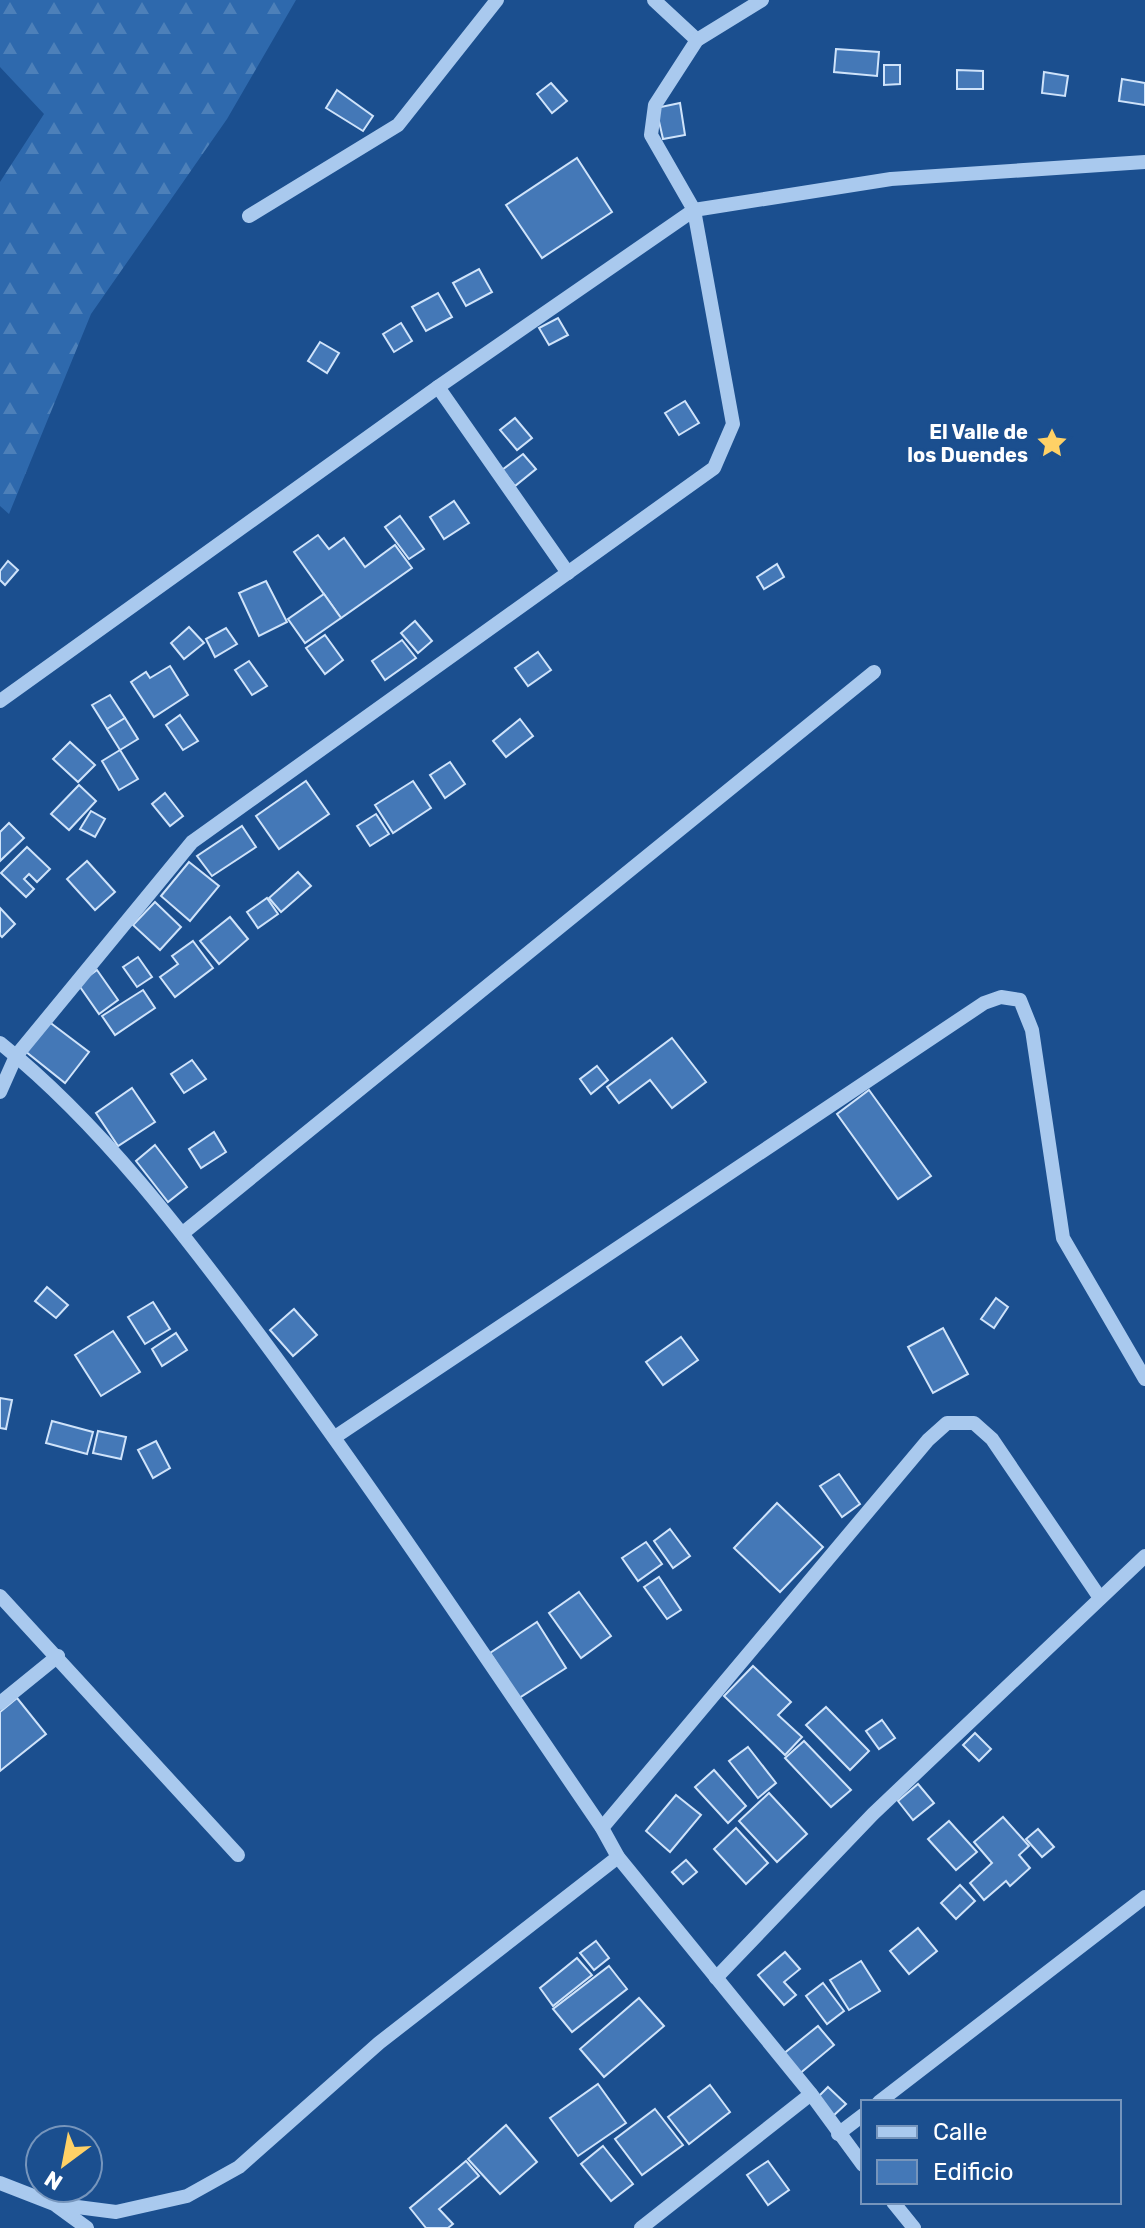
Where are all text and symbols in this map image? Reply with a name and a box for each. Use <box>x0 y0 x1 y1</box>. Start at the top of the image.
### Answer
place label: El Valle de los Duendes <box>907 420 1028 467</box>
place icon: El Valle de los Duendes <box>1035 426 1069 460</box>
legend <box>861 2100 1121 2204</box>
text: Calle <box>933 2118 987 2146</box>
north arrow <box>24 2124 104 2204</box>
text: Edificio <box>933 2158 1014 2186</box>
text: N <box>40 2165 68 2196</box>

